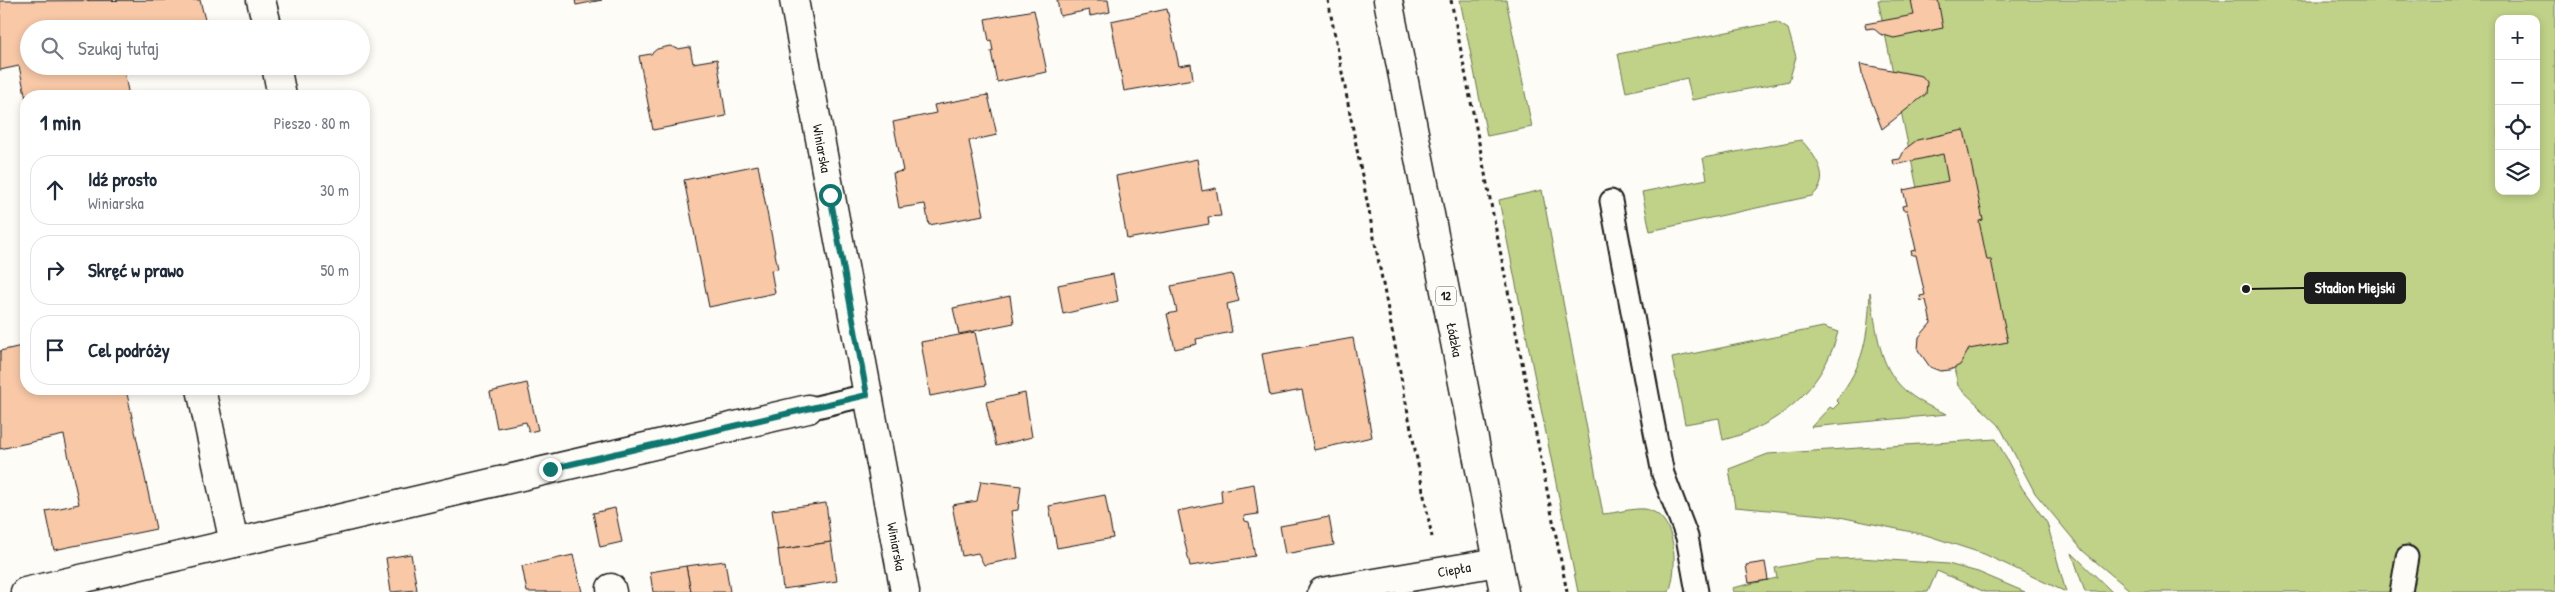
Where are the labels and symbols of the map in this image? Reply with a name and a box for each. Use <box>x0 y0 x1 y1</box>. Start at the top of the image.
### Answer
street label: Winiarska <box>808 123 836 175</box>
route start <box>819 184 842 207</box>
callout: Stadion Miejski <box>2305 273 2405 303</box>
text: Stadion Miejski <box>2315 277 2395 298</box>
road number: 12 <box>1436 286 1456 306</box>
street label: Łódzka <box>1442 321 1468 359</box>
route end <box>539 458 562 481</box>
street label: Winiarska <box>883 521 911 573</box>
street label: Ciepła <box>1436 557 1472 581</box>

